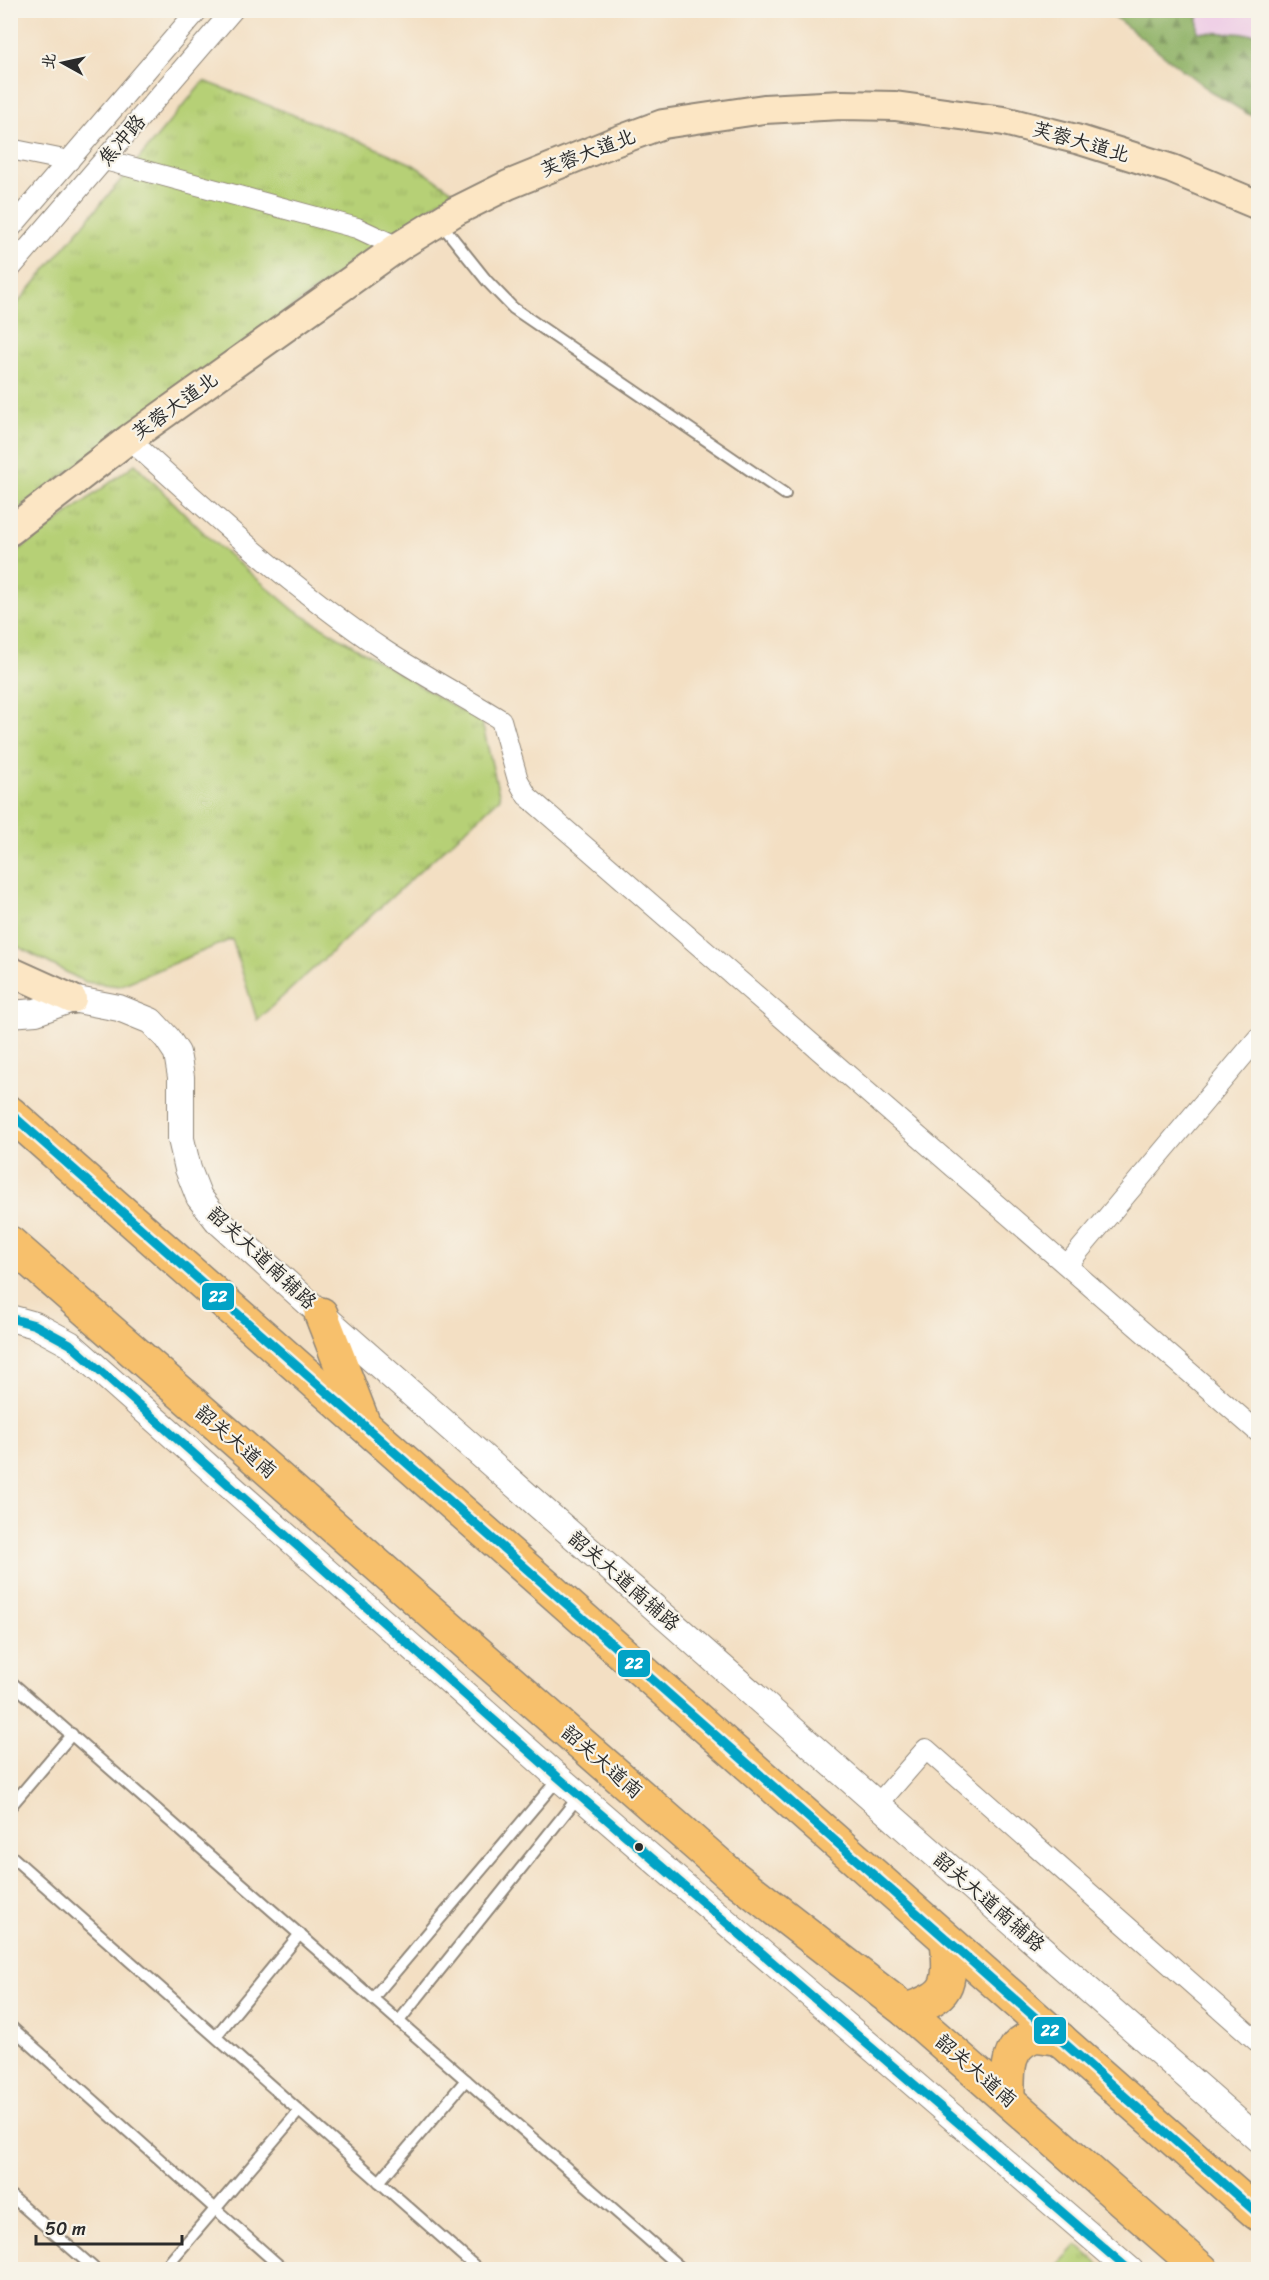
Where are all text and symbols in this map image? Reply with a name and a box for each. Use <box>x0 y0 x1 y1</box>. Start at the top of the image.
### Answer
north arrow <box>33 33 93 93</box>
text: 北 <box>33 51 64 71</box>
street label: 焦冲路 <box>89 105 156 174</box>
street label: 芙蓉大道北 <box>1028 111 1134 173</box>
street label: 芙蓉大道北 <box>535 119 641 187</box>
street label: 芙蓉大道北 <box>124 362 226 450</box>
street label: 韶关大道南辅路 <box>199 1197 326 1319</box>
line badge: 22 <box>201 1282 235 1311</box>
text: 22 <box>208 1282 228 1311</box>
street label: 韶关大道南 <box>187 1396 285 1488</box>
street label: 韶关大道南辅路 <box>560 1522 689 1641</box>
line badge: 22 <box>617 1649 651 1678</box>
text: 22 <box>624 1649 644 1678</box>
street label: 韶关大道南 <box>553 1716 651 1808</box>
unlabelled marker <box>633 1841 645 1853</box>
street label: 韶关大道南辅路 <box>925 1843 1054 1962</box>
line badge: 22 <box>1033 2016 1067 2045</box>
text: 22 <box>1040 2016 1060 2045</box>
street label: 韶关大道南 <box>927 2025 1025 2117</box>
scale bar <box>36 2208 182 2246</box>
text: 50 m <box>45 2213 86 2245</box>

